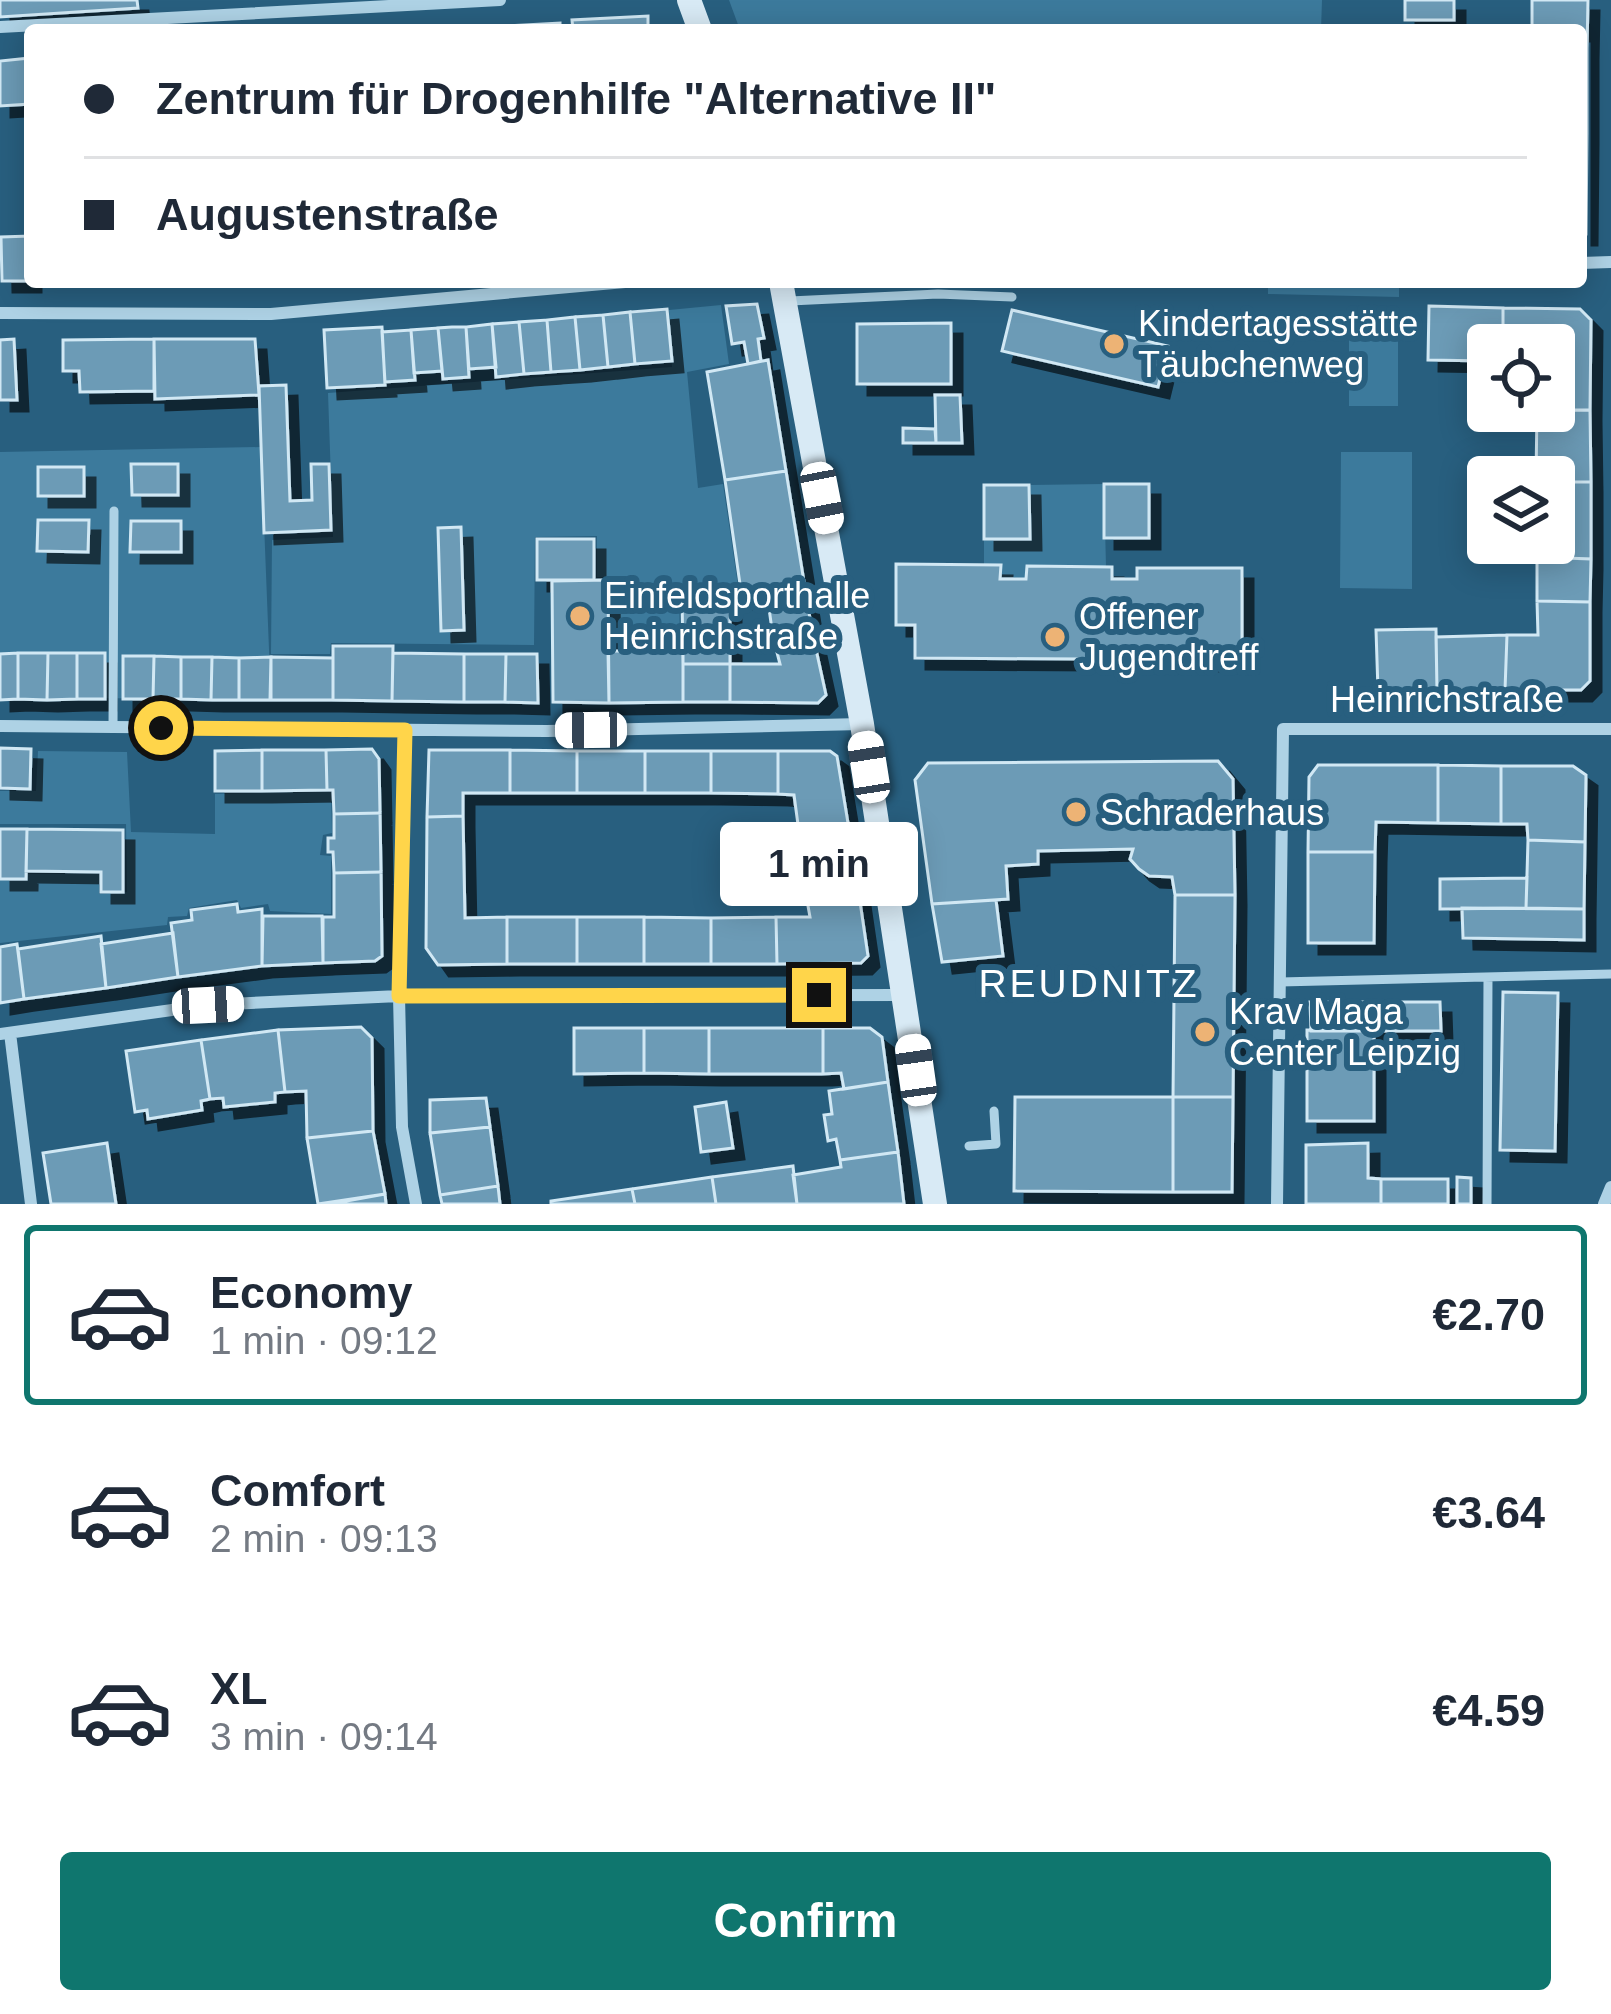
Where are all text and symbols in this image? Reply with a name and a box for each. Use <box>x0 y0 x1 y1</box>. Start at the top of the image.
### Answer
text: Zentrum für Drogenhilfe "Alternative II" <box>156 73 996 124</box>
text: Augustenstraße <box>156 189 499 240</box>
place label: Kindertagesstätte Täubchenweg <box>1138 303 1418 385</box>
map controls <box>1467 324 1575 564</box>
button: locate <box>1467 324 1575 432</box>
marker: Kindertagesstätte Täubchenweg <box>1101 331 1127 357</box>
button: layers <box>1467 456 1575 564</box>
car <box>797 459 847 537</box>
place label: Einfeldsporthalle Heinrichstraße <box>604 575 870 657</box>
place label: Offener Jugendtreff <box>1079 596 1259 678</box>
marker: Einfeldsporthalle Heinrichstraße <box>567 603 593 629</box>
marker: Offener Jugendtreff <box>1042 624 1068 650</box>
street label: Heinrichstraße <box>1330 679 1564 720</box>
route start <box>134 701 188 755</box>
car <box>555 711 627 749</box>
car <box>846 729 892 805</box>
place label: Schraderhaus <box>1100 792 1324 833</box>
marker: Schraderhaus <box>1063 799 1089 825</box>
callout: 1 min <box>720 821 918 905</box>
text: 1 min <box>768 842 870 885</box>
district label: REUDNITZ <box>978 962 1200 1005</box>
route end <box>792 968 846 1022</box>
car <box>171 985 245 1025</box>
place label: Krav Maga Center Leipzig <box>1229 991 1461 1073</box>
marker: Krav Maga Center Leipzig <box>1192 1019 1218 1045</box>
car <box>893 1032 939 1108</box>
icon: car <box>66 1261 174 1369</box>
text: Economy <box>210 1267 413 1318</box>
text: €2.70 <box>1432 1289 1545 1340</box>
text: 1 min · 09:12 <box>210 1319 438 1362</box>
icon: car <box>66 1459 174 1567</box>
text: Comfort <box>210 1465 385 1516</box>
text: €3.64 <box>1432 1487 1545 1538</box>
text: 2 min · 09:13 <box>210 1517 438 1560</box>
icon: car <box>66 1657 174 1765</box>
text: XL <box>210 1663 268 1714</box>
text: €4.59 <box>1432 1685 1545 1736</box>
text: 3 min · 09:14 <box>210 1715 438 1758</box>
button: Confirm <box>60 1852 1551 1990</box>

